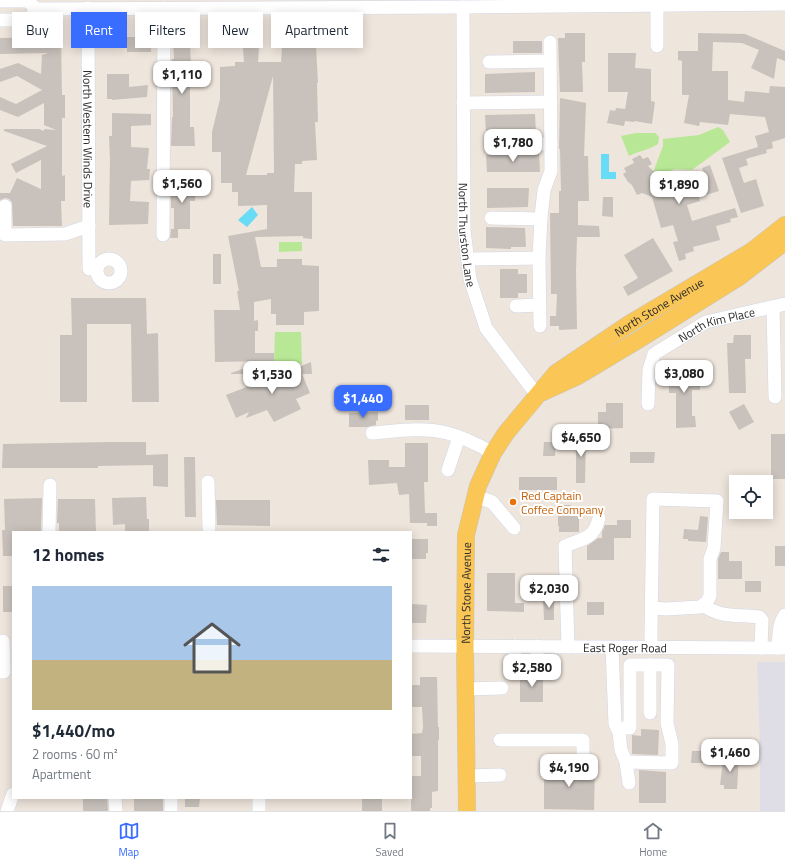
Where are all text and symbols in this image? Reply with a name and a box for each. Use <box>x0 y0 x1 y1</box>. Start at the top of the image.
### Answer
chip: Buy <box>12 12 63 48</box>
chip: Rent <box>71 12 127 48</box>
chip: Filters <box>135 12 200 48</box>
chip: New <box>208 12 263 48</box>
chip: Apartment <box>271 12 363 48</box>
pin: $1,110 <box>149 61 215 95</box>
text: $1,110 <box>162 64 202 84</box>
street label: North Western Winds Drive <box>79 70 98 208</box>
pin: $1,780 <box>480 129 546 163</box>
text: $1,780 <box>493 132 533 152</box>
pin: $1,560 <box>149 170 215 204</box>
pin: $1,890 <box>646 171 712 205</box>
text: $1,560 <box>162 173 202 193</box>
text: $1,890 <box>659 174 699 194</box>
street label: North Thurston Lane <box>454 183 482 290</box>
street label: North Stone Avenue <box>610 272 707 341</box>
street label: North Kim Place <box>674 302 757 347</box>
pin: $3,080 <box>651 360 717 394</box>
pin: $1,530 <box>239 361 305 395</box>
text: $3,080 <box>664 363 704 383</box>
text: $1,530 <box>252 364 292 384</box>
pin: $1,440 <box>330 385 396 419</box>
text: $1,440 <box>343 388 383 408</box>
pin: $4,650 <box>548 424 614 458</box>
text: $4,650 <box>561 427 601 447</box>
map controls <box>729 475 773 519</box>
button: locate <box>729 475 773 519</box>
place label: Red Captain Coffee Company <box>521 486 604 519</box>
marker: Red Captain Coffee Company <box>508 497 518 507</box>
text: 12 homes <box>32 542 104 568</box>
street label: North Stone Avenue <box>456 542 475 644</box>
icon: filters <box>370 544 392 566</box>
pin: $2,030 <box>516 575 582 609</box>
text: $2,030 <box>529 578 569 598</box>
icon: home <box>176 612 248 684</box>
street label: East Roger Road <box>583 637 667 657</box>
pin: $2,580 <box>499 654 565 688</box>
text: $2,580 <box>512 657 552 677</box>
text: $1,440/mo <box>32 718 115 744</box>
pin: $1,460 <box>697 739 763 773</box>
text: $1,460 <box>710 742 750 762</box>
text: 2 rooms · 60 m² <box>32 744 118 764</box>
pin: $4,190 <box>536 754 602 788</box>
text: $4,190 <box>549 757 589 777</box>
text: Apartment <box>32 764 91 784</box>
tab: Map <box>118 820 140 860</box>
tab: Saved <box>376 820 404 860</box>
tab: Home <box>639 820 667 860</box>

